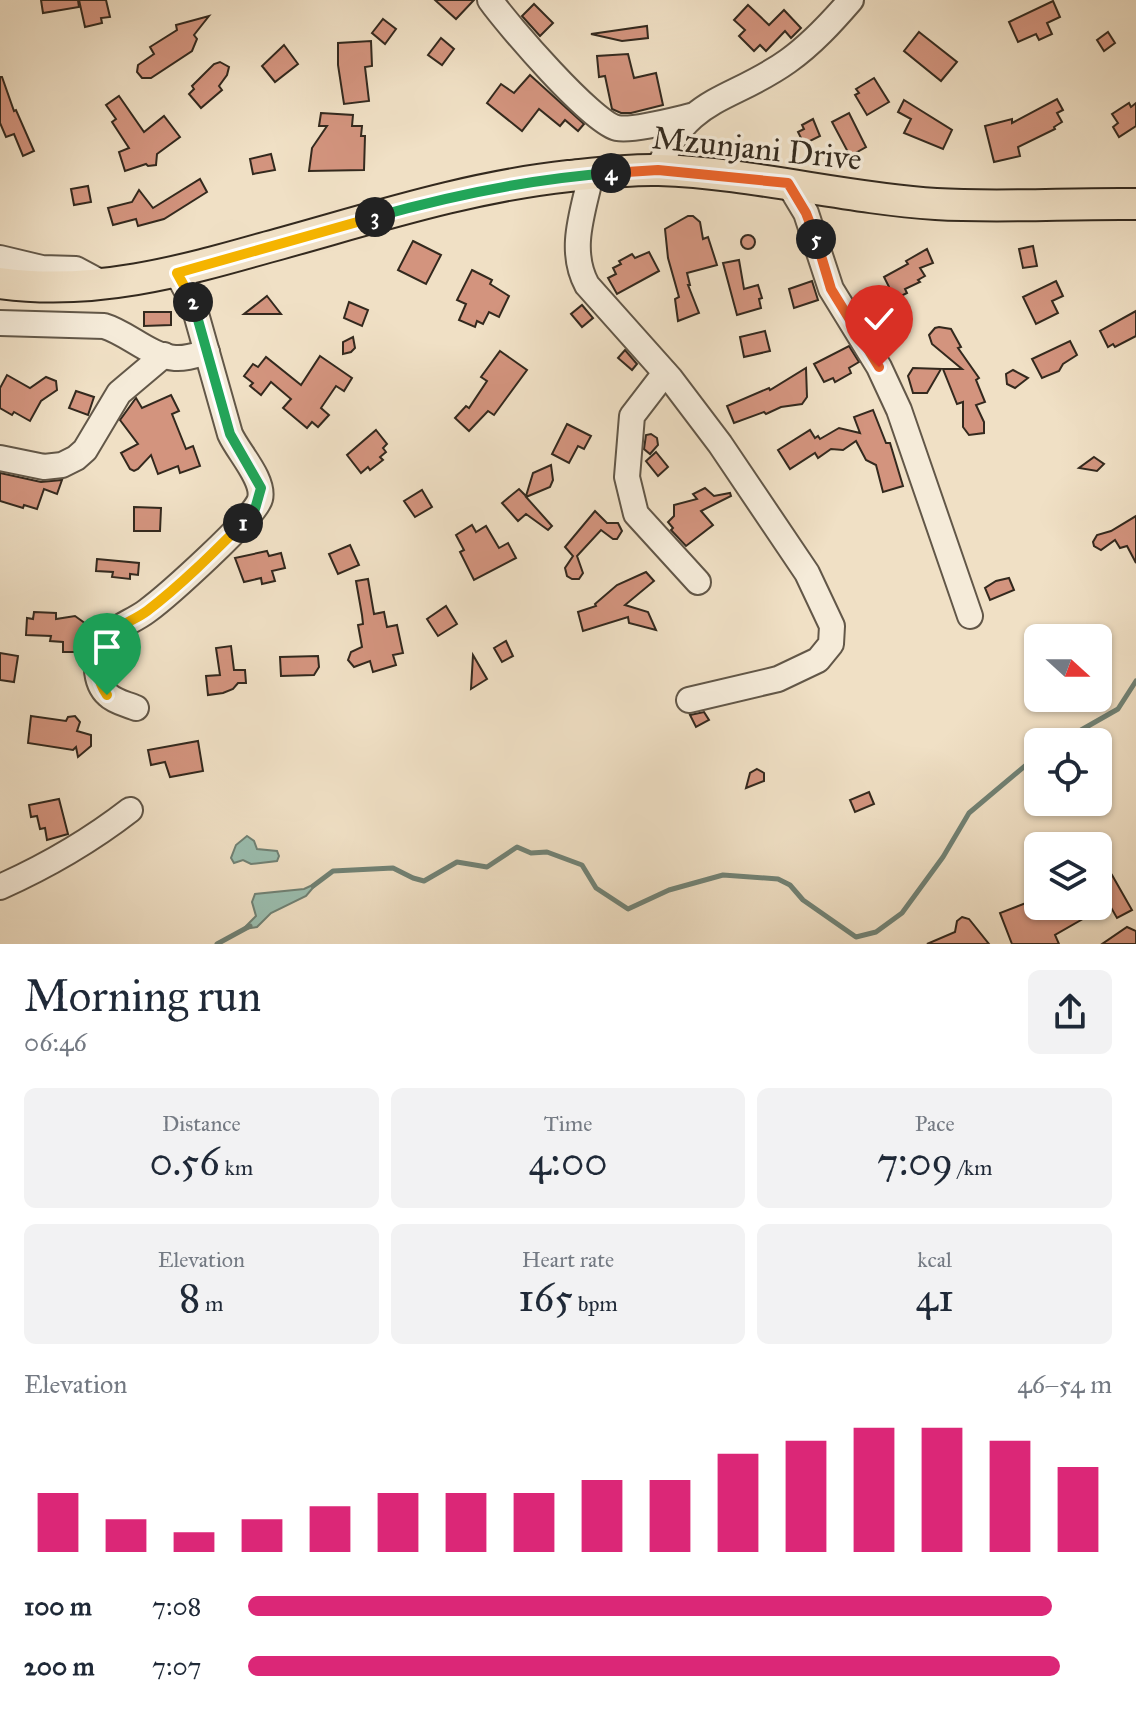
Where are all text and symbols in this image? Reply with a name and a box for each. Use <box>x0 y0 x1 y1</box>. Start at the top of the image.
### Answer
street label: Mzunjani Drive <box>650 118 864 179</box>
pin: 4 <box>591 153 631 193</box>
text: 4 <box>605 159 617 186</box>
pin: 3 <box>355 197 395 237</box>
text: 3 <box>371 203 379 230</box>
pin: 5 <box>796 219 836 259</box>
text: 5 <box>811 225 821 252</box>
pin: 2 <box>173 282 213 322</box>
pin <box>845 285 913 367</box>
text: 2 <box>188 288 198 315</box>
icon: check <box>857 297 901 341</box>
pin: 1 <box>223 503 263 543</box>
text: 1 <box>239 509 247 536</box>
pin <box>73 613 141 695</box>
north arrow <box>1024 624 1112 712</box>
map controls <box>1024 624 1112 920</box>
icon: arrive <box>85 625 129 669</box>
button: locate <box>1024 728 1112 816</box>
button: layers <box>1024 832 1112 920</box>
text: Morning run <box>24 969 261 1023</box>
button: share <box>1028 970 1112 1054</box>
text: 06:46 <box>24 1026 87 1058</box>
text: Distance <box>162 1110 241 1137</box>
text: Time <box>544 1110 592 1137</box>
text: Pace <box>915 1110 955 1137</box>
text: 0.56 <box>150 1137 220 1186</box>
text: 4:00 <box>529 1137 607 1186</box>
text: 7:09 <box>877 1137 953 1186</box>
text: km <box>220 1154 253 1181</box>
text: /km <box>953 1154 992 1181</box>
text: Elevation <box>158 1246 245 1273</box>
text: Heart rate <box>522 1246 614 1273</box>
text: kcal <box>917 1246 952 1273</box>
text: 8 <box>179 1273 200 1322</box>
text: 165 <box>518 1273 573 1322</box>
text: 41 <box>916 1273 954 1322</box>
text: m <box>200 1290 224 1317</box>
text: bpm <box>573 1290 618 1317</box>
text: Elevation <box>24 1368 127 1400</box>
text: 46–54 m <box>1017 1368 1112 1400</box>
text: 100 m <box>24 1590 92 1622</box>
text: 7:08 <box>152 1590 201 1622</box>
text: 200 m <box>24 1650 95 1682</box>
text: 7:07 <box>152 1650 201 1682</box>

